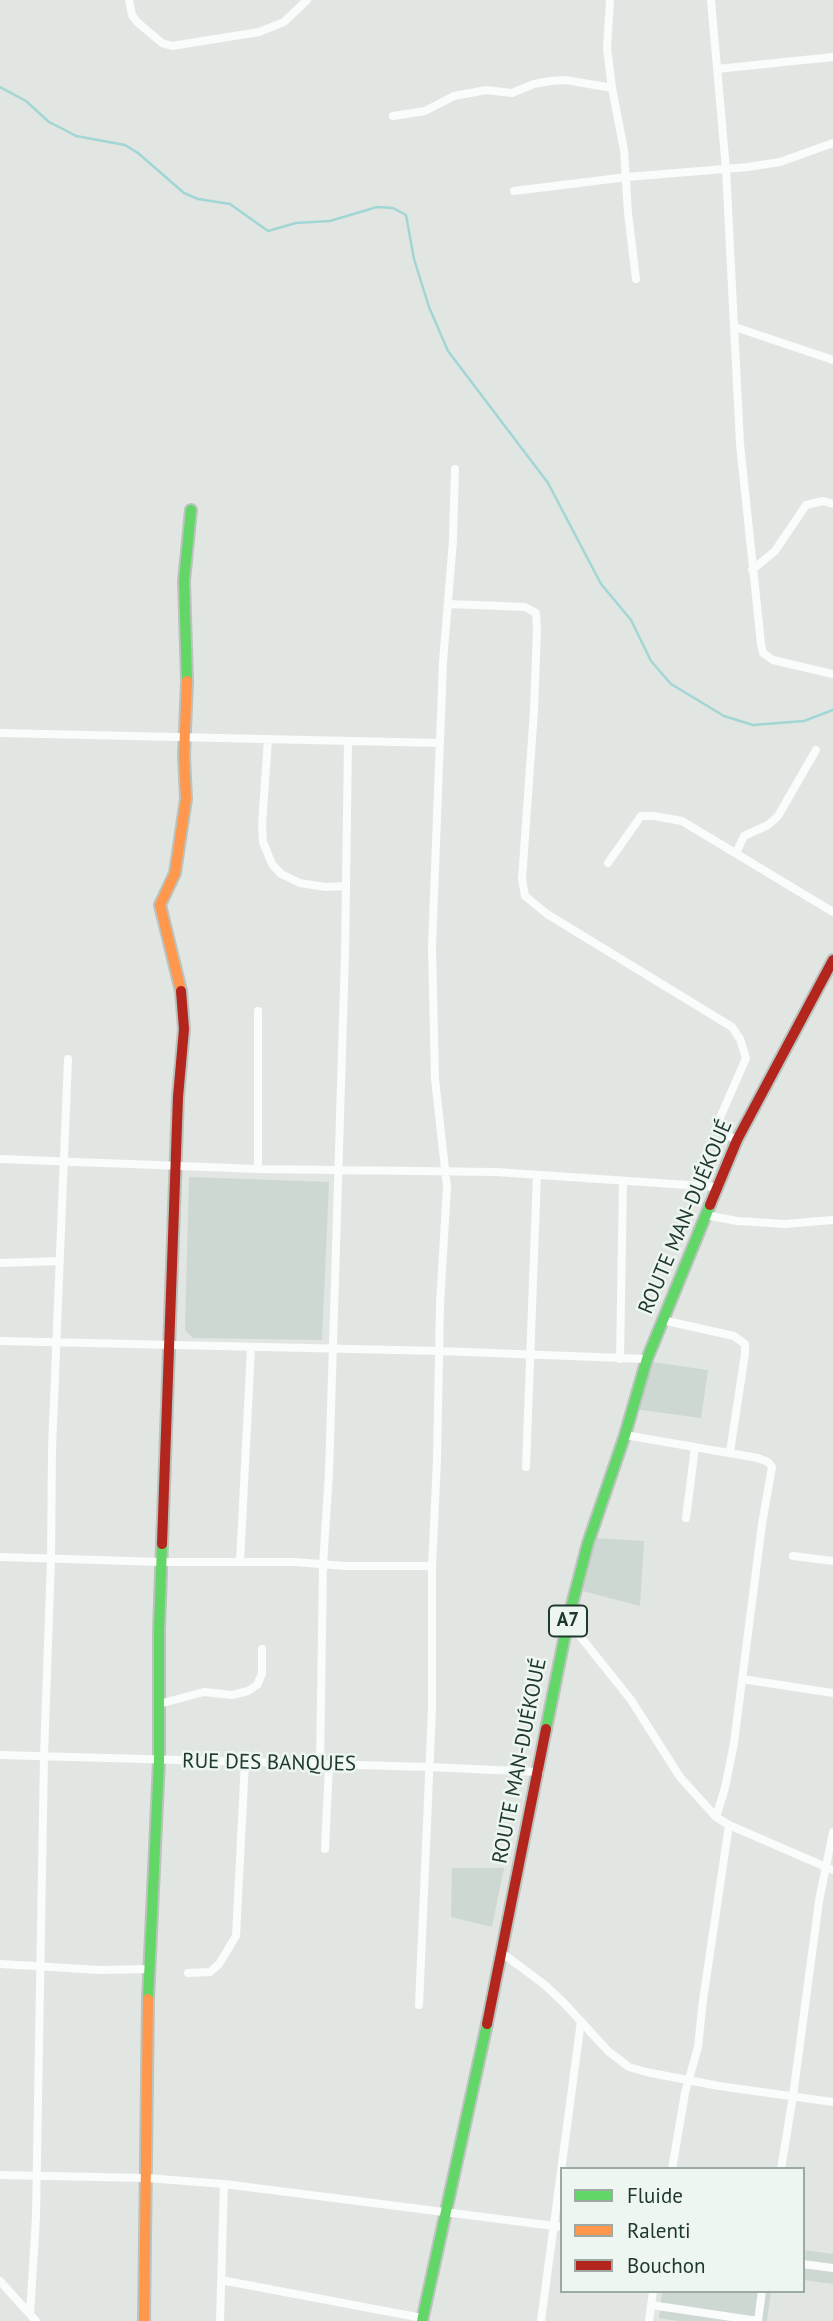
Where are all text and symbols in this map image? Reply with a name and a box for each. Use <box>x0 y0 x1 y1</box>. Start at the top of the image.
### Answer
street label: ROUTE MAN-DUÉKOUÉ <box>634 1116 738 1318</box>
road number: A7 <box>549 1606 587 1637</box>
street label: ROUTE MAN-DUÉKOUÉ <box>488 1656 552 1866</box>
street label: RUE DES BANQUES <box>182 1749 356 1777</box>
legend <box>560 2167 805 2293</box>
text: Fluide <box>627 2182 683 2209</box>
text: Ralenti <box>627 2217 691 2244</box>
text: Bouchon <box>627 2252 706 2279</box>

